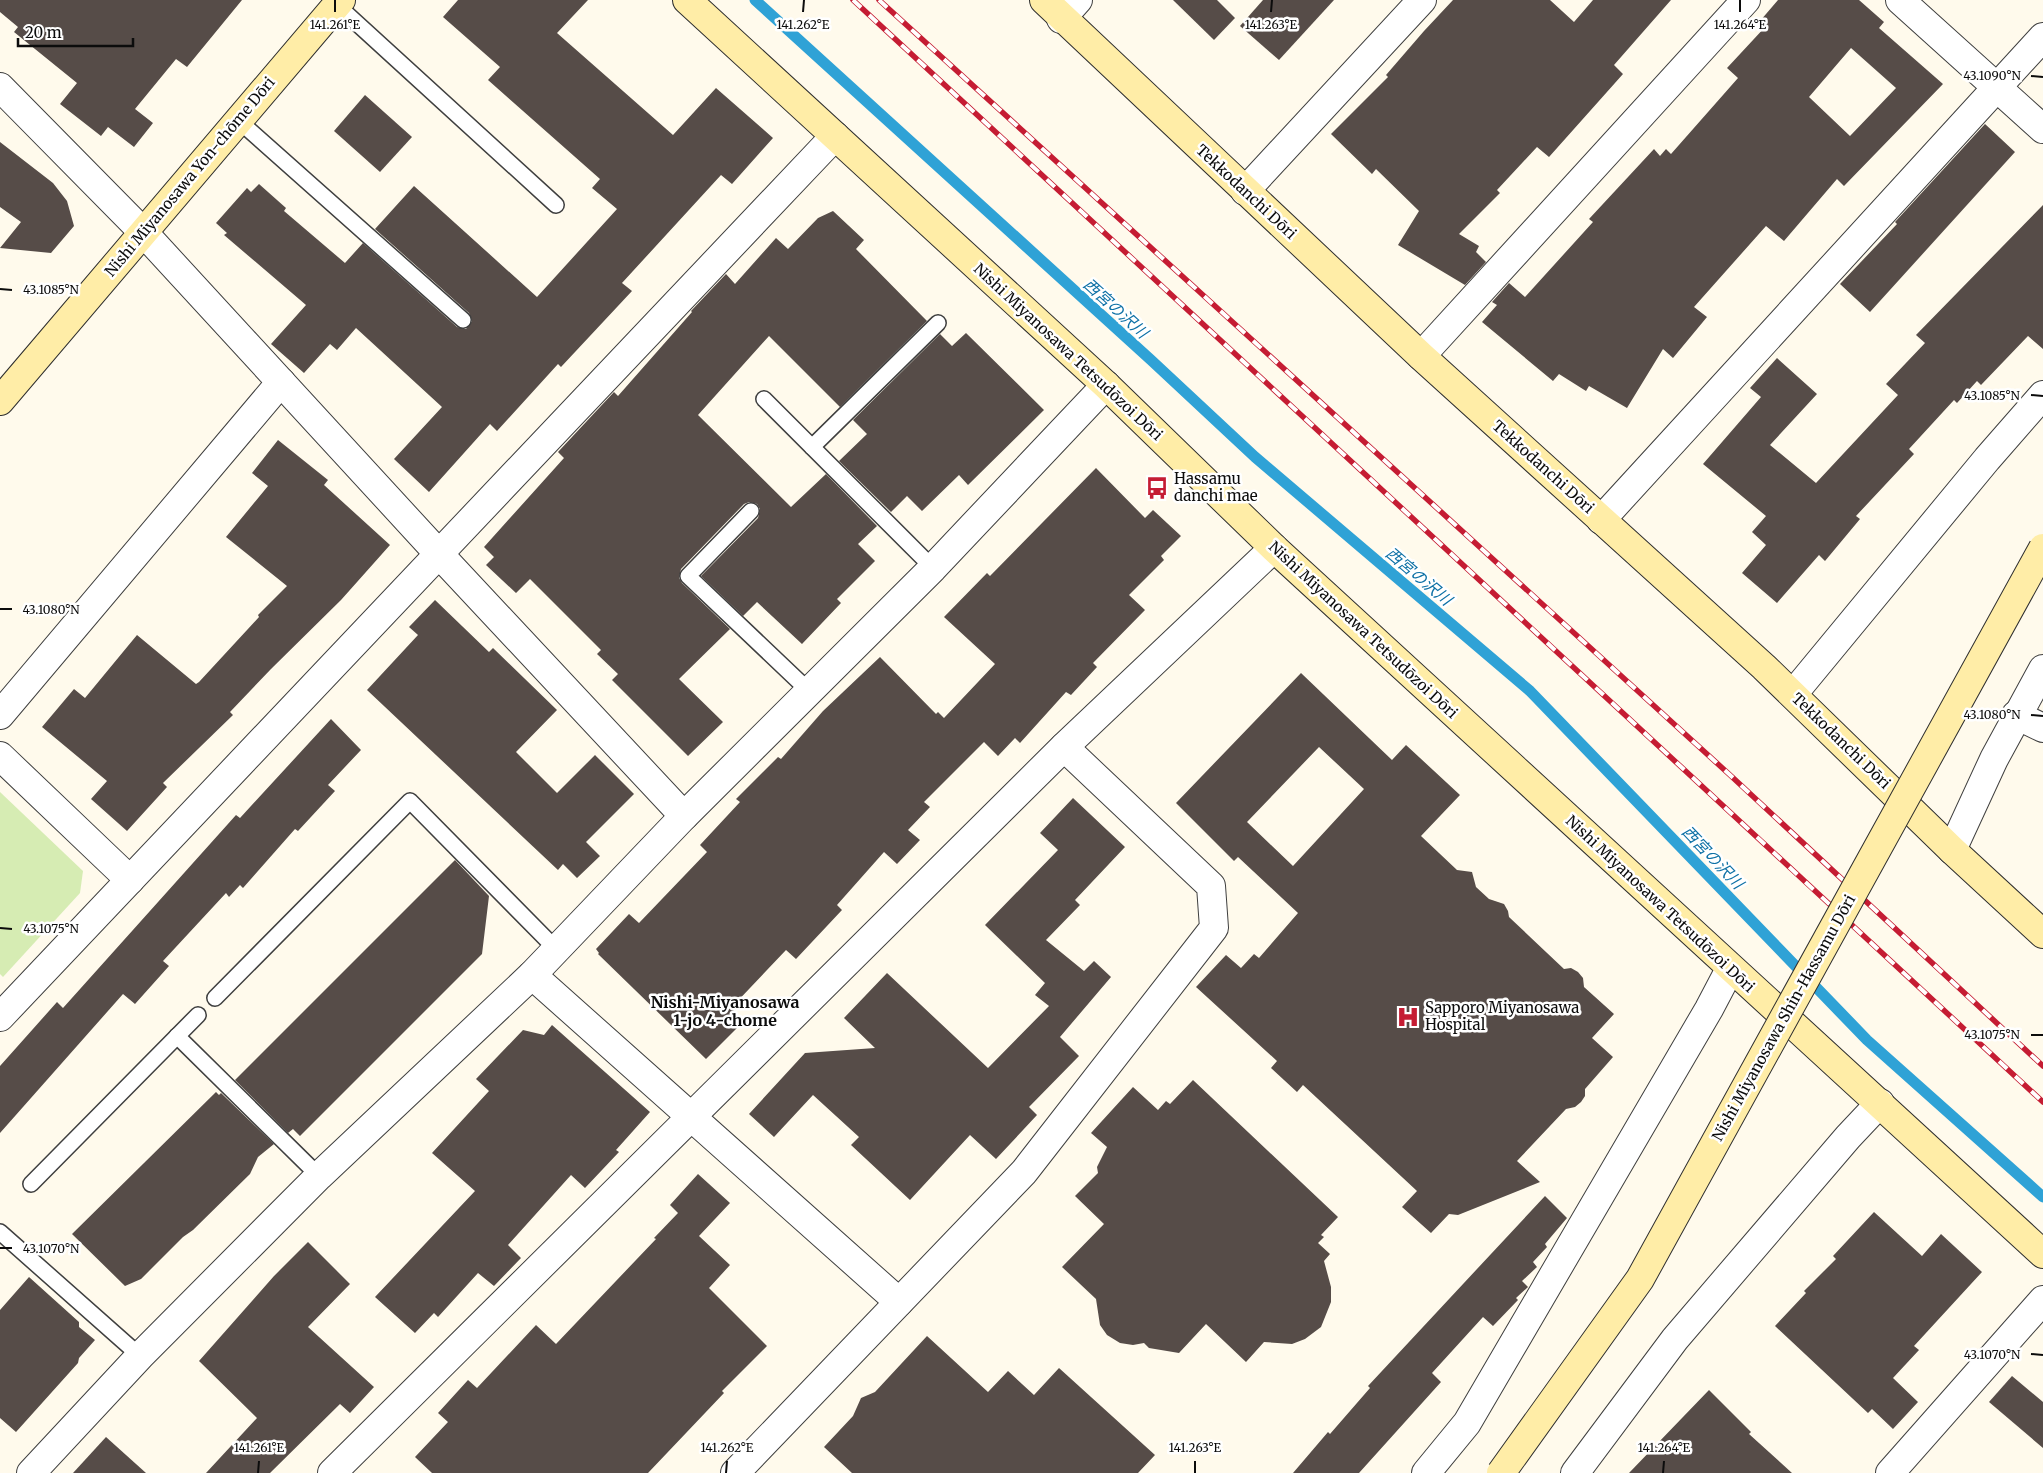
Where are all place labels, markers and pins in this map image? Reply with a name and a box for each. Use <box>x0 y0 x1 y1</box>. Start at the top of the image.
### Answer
place label: Hassamu danchi mae <box>1174 469 1258 505</box>
bus stop icon: Hassamu danchi mae <box>1144 475 1170 501</box>
place label: Sapporo Miyanosawa Hospital <box>1425 998 1579 1034</box>
hospital icon: Sapporo Miyanosawa Hospital <box>1395 1004 1421 1030</box>

